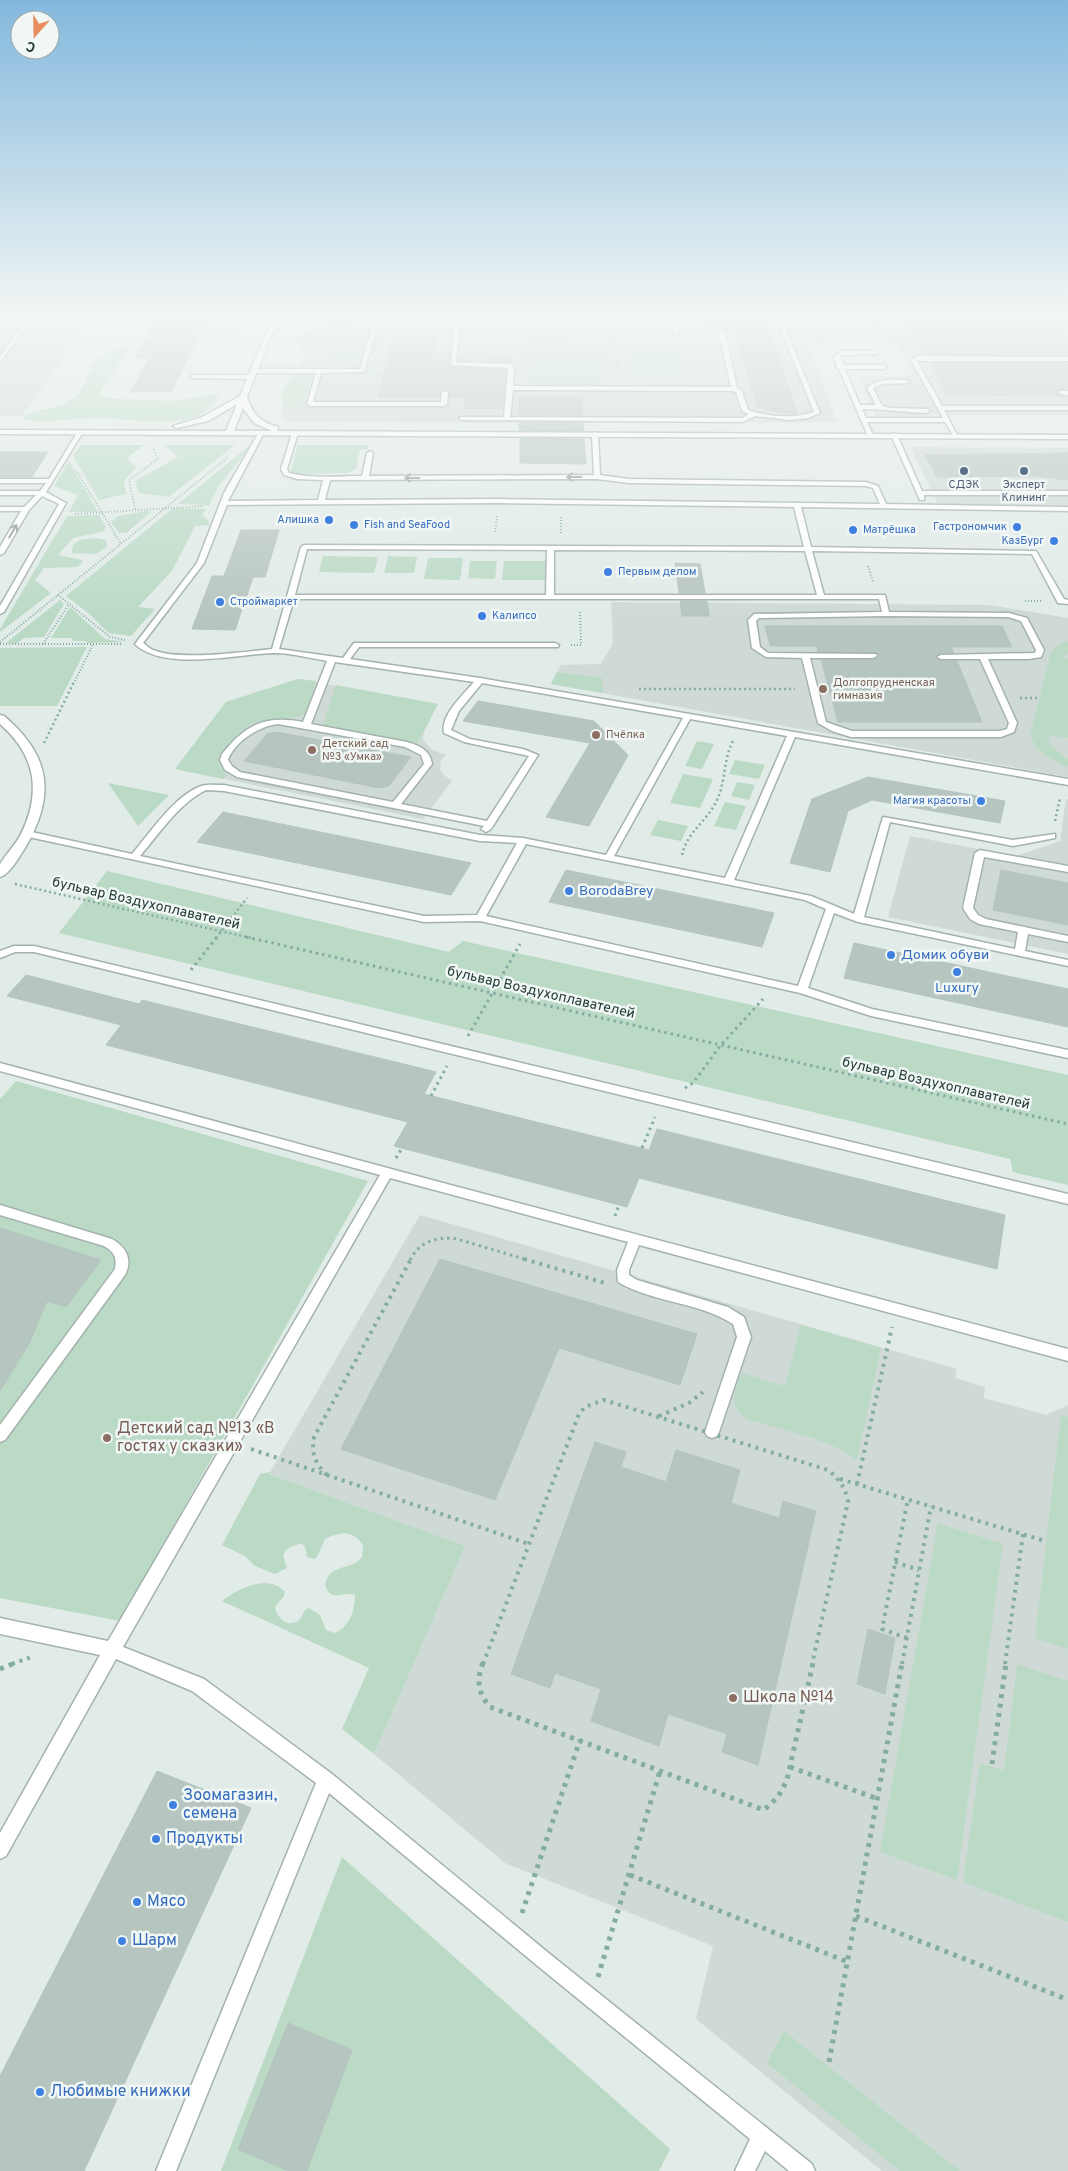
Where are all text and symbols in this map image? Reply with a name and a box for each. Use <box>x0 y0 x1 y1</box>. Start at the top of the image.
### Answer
north arrow <box>10 10 60 60</box>
text: С <box>24 36 38 55</box>
marker: СДЭК <box>958 465 970 477</box>
marker: Эксперт Клининг <box>1018 465 1030 477</box>
one-way arrow <box>567 472 583 482</box>
one-way arrow <box>404 473 420 483</box>
place label: СДЭК <box>949 478 979 492</box>
place label: Эксперт Клининг <box>1002 478 1047 505</box>
place label: Алишка <box>277 513 319 527</box>
marker: Алишка <box>323 514 335 526</box>
place label: Fish and SeaFood <box>364 518 450 532</box>
marker: Fish and SeaFood <box>348 519 360 531</box>
place label: Гастрономчик <box>933 520 1007 534</box>
marker: Гастрономчик <box>1011 521 1023 533</box>
place label: Матрёшка <box>863 523 916 537</box>
one-way arrow <box>8 524 18 538</box>
marker: Матрёшка <box>847 524 859 536</box>
place label: КазБург <box>1001 534 1044 548</box>
marker: КазБург <box>1048 535 1060 547</box>
place label: Первым делом <box>618 565 696 579</box>
marker: Первым делом <box>602 566 614 578</box>
place label: Строймаркет <box>230 595 298 609</box>
marker: Строймаркет <box>214 596 226 608</box>
place label: Калипсо <box>492 609 537 623</box>
marker: Калипсо <box>476 610 488 622</box>
place label: Долгопрудненская гимназия <box>833 676 935 703</box>
marker: Долгопрудненская гимназия <box>817 683 829 695</box>
place label: Пчёлка <box>606 728 645 742</box>
marker: Пчёлка <box>590 729 602 741</box>
place label: Детский сад №3 «Умка» <box>322 737 389 764</box>
marker: Детский сад №3 «Умка» <box>306 744 318 756</box>
place label: Магия красоты <box>893 794 971 808</box>
marker: Магия красоты <box>975 795 987 807</box>
street label: бульвар Воздухоплавателей <box>50 874 242 934</box>
place label: BorodaBrey <box>579 883 653 900</box>
marker: BorodaBrey <box>563 885 575 897</box>
place label: Домик обуви <box>901 947 989 964</box>
marker: Домик обуви <box>885 949 897 961</box>
street label: бульвар Воздухоплавателей <box>445 963 637 1023</box>
marker: Luxury <box>951 966 963 978</box>
place label: Luxury <box>935 980 979 997</box>
street label: бульвар Воздухоплавателей <box>840 1054 1032 1114</box>
place label: Детский сад №13 «В гостях у сказки» <box>117 1419 275 1457</box>
marker: Детский сад №13 «В гостях у сказки» <box>101 1432 113 1444</box>
place label: Школа №14 <box>743 1688 834 1708</box>
marker: Школа №14 <box>727 1692 739 1704</box>
place label: Зоомагазин, семена <box>183 1786 277 1824</box>
marker: Зоомагазин, семена <box>167 1799 179 1811</box>
place label: Продукты <box>166 1829 243 1849</box>
marker: Продукты <box>150 1833 162 1845</box>
place label: Мясо <box>147 1892 186 1912</box>
marker: Мясо <box>131 1896 143 1908</box>
place label: Шарм <box>132 1931 177 1951</box>
marker: Шарм <box>116 1935 128 1947</box>
place label: Любимые книжки <box>50 2082 191 2102</box>
marker: Любимые книжки <box>34 2086 46 2098</box>

